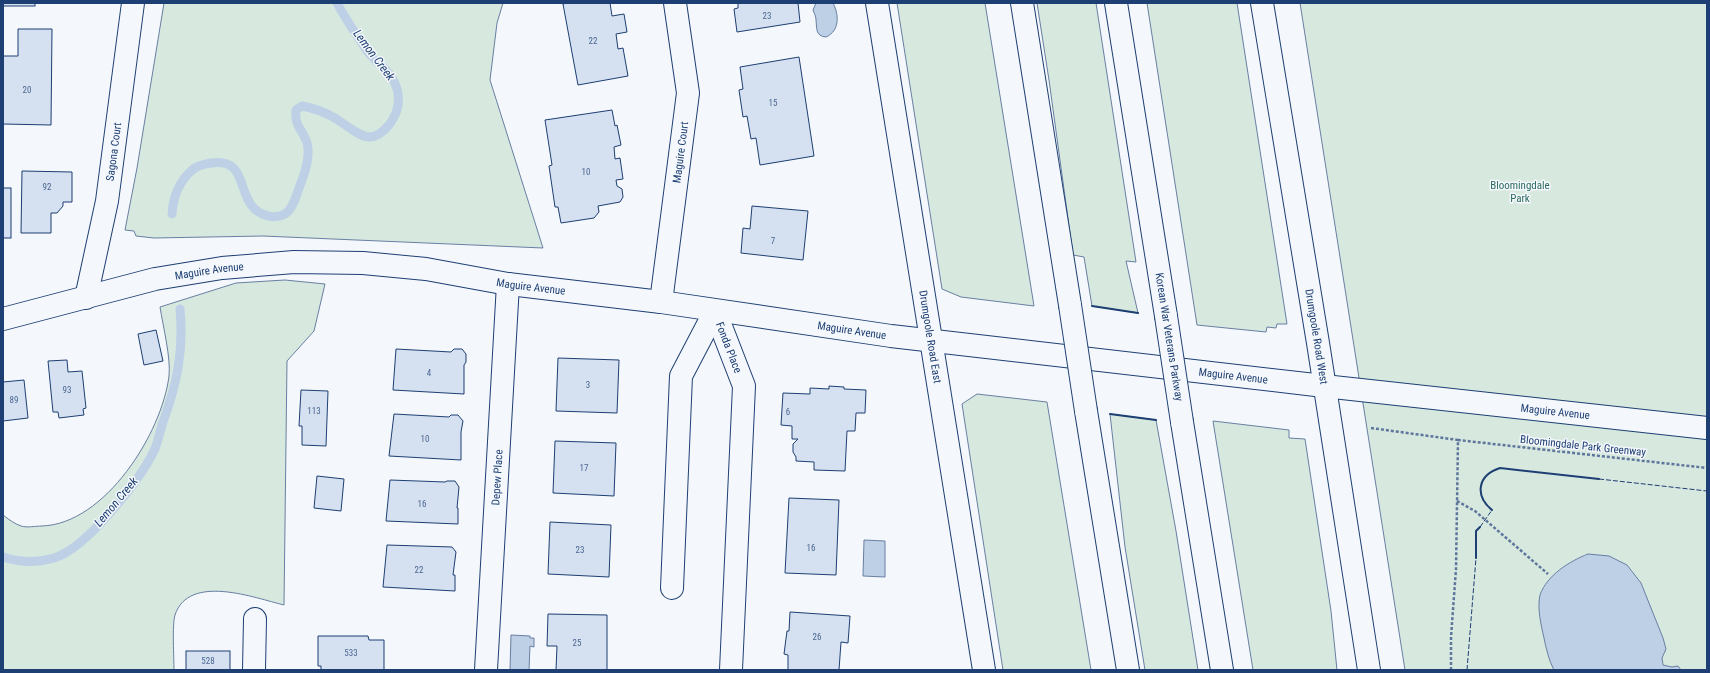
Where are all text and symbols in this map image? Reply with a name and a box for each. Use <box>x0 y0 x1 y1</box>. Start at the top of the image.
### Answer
house number: 23 <box>763 11 771 21</box>
water label: Lemon Creek <box>350 27 398 84</box>
house number: 22 <box>589 36 598 46</box>
house number: 20 <box>23 85 31 95</box>
house number: 15 <box>769 98 778 108</box>
street label: Maguire Court <box>670 121 691 184</box>
street label: Sagona Court <box>103 122 124 182</box>
house number: 10 <box>582 167 590 177</box>
park label: Bloomingdale Park <box>1490 179 1550 205</box>
house number: 92 <box>43 182 52 192</box>
house number: 7 <box>771 236 776 246</box>
street label: Maguire Avenue <box>174 260 244 282</box>
street label: Korean War Veterans Parkway <box>1152 272 1186 402</box>
street label: Maguire Avenue <box>495 275 566 297</box>
street label: Drumgoole Road West <box>1303 288 1331 385</box>
street label: Drumgoole Road East <box>917 289 944 384</box>
street label: Maguire Avenue <box>817 319 887 342</box>
street label: Fonda Place <box>713 320 745 375</box>
street label: Maguire Avenue <box>1198 365 1268 386</box>
house number: 4 <box>427 368 432 378</box>
house number: 3 <box>586 380 590 390</box>
house number: 93 <box>63 385 71 395</box>
house number: 89 <box>10 395 18 405</box>
street label: Maguire Avenue <box>1520 401 1590 422</box>
house number: 113 <box>307 406 321 416</box>
house number: 6 <box>786 407 790 417</box>
street label: Bloomingdale Park Greenway <box>1519 433 1647 459</box>
house number: 10 <box>421 434 429 444</box>
street label: Depew Place <box>489 449 505 506</box>
house number: 17 <box>580 463 589 473</box>
water label: Lemon Creek <box>91 474 141 530</box>
house number: 16 <box>418 499 426 509</box>
house number: 16 <box>807 543 815 553</box>
house number: 23 <box>576 545 584 555</box>
house number: 22 <box>415 565 424 575</box>
house number: 26 <box>813 632 821 642</box>
house number: 25 <box>573 638 582 648</box>
house number: 533 <box>344 648 358 658</box>
house number: 528 <box>201 656 215 666</box>

